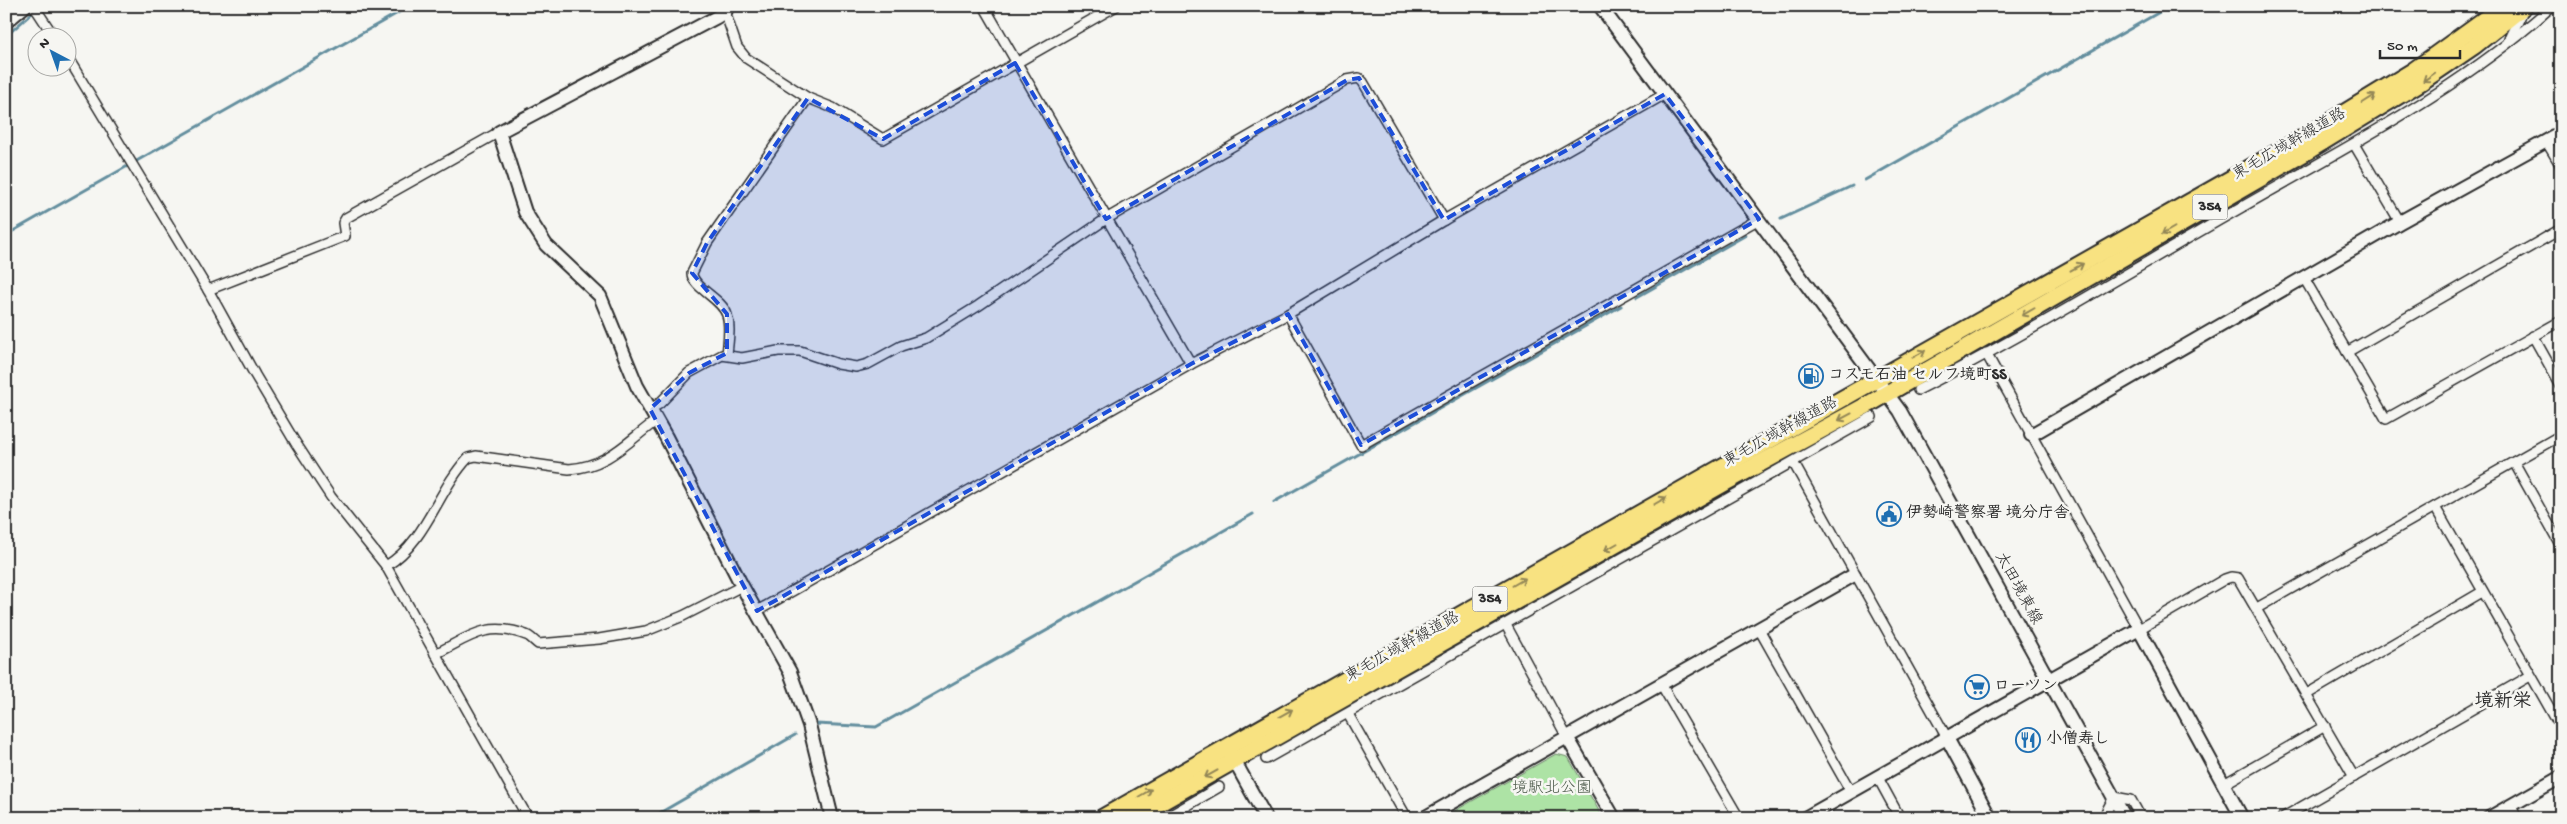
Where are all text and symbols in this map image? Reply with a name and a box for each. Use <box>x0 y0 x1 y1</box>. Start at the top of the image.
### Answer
north arrow <box>28 28 78 78</box>
scale bar <box>2380 28 2460 60</box>
text: N <box>36 35 54 53</box>
text: 50 m <box>2387 38 2418 56</box>
one-way arrow <box>2422 72 2436 82</box>
one-way arrow <box>2362 93 2376 103</box>
street label: 東毛広域幹線道路 <box>2229 103 2350 185</box>
road number: 354 <box>2192 194 2228 220</box>
one-way arrow <box>2162 227 2176 237</box>
one-way arrow <box>2069 262 2084 272</box>
one-way arrow <box>2021 308 2035 318</box>
one-way arrow <box>1912 349 1927 359</box>
fuel station icon: コスモ石油 セルフ境町SS <box>1798 363 1824 389</box>
place label: コスモ石油 セルフ境町SS <box>1828 366 2007 386</box>
street label: 東毛広域幹線道路 <box>1719 392 1842 472</box>
one-way arrow <box>1838 413 1853 422</box>
one-way arrow <box>1653 496 1667 506</box>
public building icon: 伊勢崎警察署 境分庁舎 <box>1876 501 1902 527</box>
place label: 伊勢崎警察署 境分庁舎 <box>1906 503 2070 524</box>
one-way arrow <box>1604 543 1619 552</box>
street label: 太田境東線 <box>1989 548 2046 629</box>
one-way arrow <box>1512 577 1527 587</box>
road number: 354 <box>1472 586 1508 612</box>
street label: 東毛広域幹線道路 <box>1341 607 1464 687</box>
supermarket icon: ローソン <box>1964 674 1990 700</box>
place label: ローソン <box>1994 678 2058 697</box>
district label: 境新栄 <box>2474 690 2532 714</box>
one-way arrow <box>1278 708 1293 718</box>
restaurant icon: 小僧寿し <box>2015 727 2041 753</box>
place label: 小僧寿し <box>2046 729 2110 750</box>
one-way arrow <box>1205 770 1219 780</box>
park label: 境駅北公園 <box>1512 779 1592 799</box>
one-way arrow <box>1137 788 1151 798</box>

